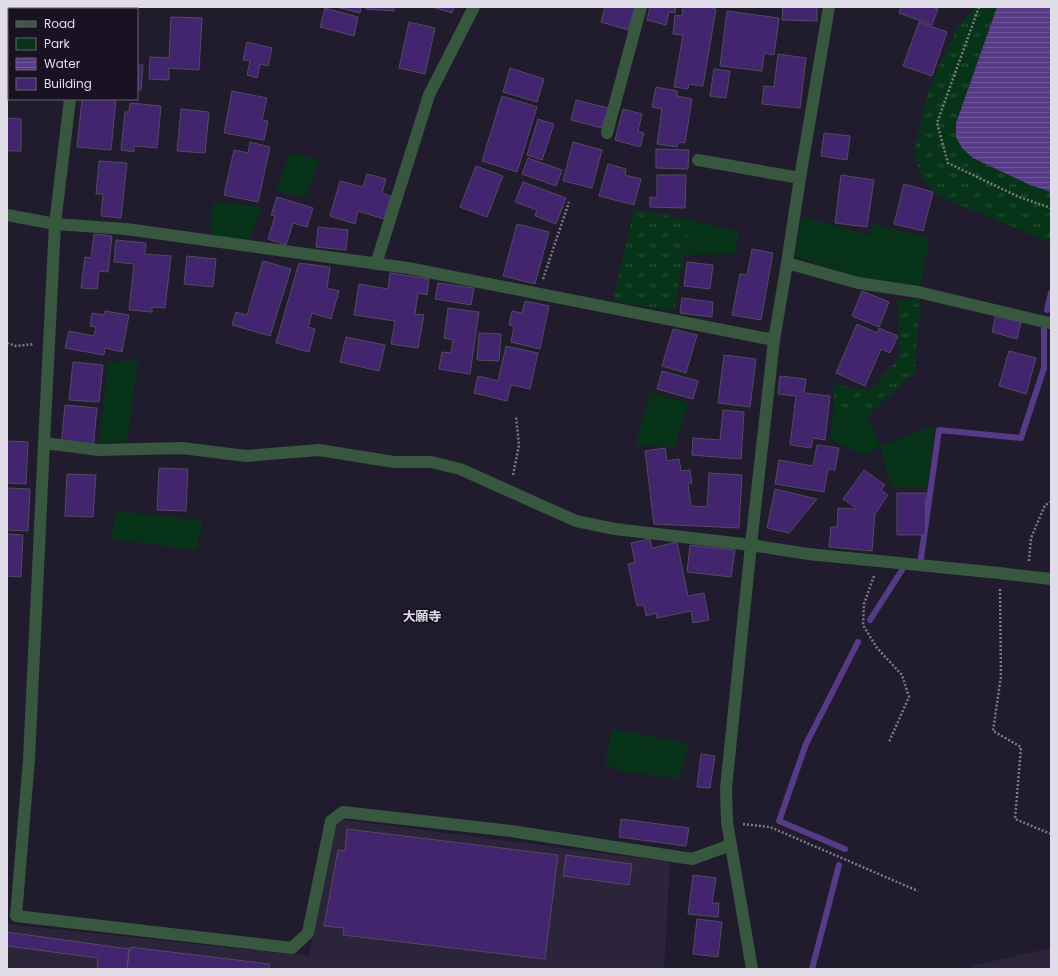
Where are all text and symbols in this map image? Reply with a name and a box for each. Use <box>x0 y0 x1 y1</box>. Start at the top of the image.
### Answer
legend <box>8 8 138 100</box>
text: Road <box>44 15 75 32</box>
text: Park <box>44 35 71 52</box>
text: Water <box>44 55 81 72</box>
text: Building <box>44 75 92 92</box>
district label: 大願寺 <box>402 607 442 626</box>

